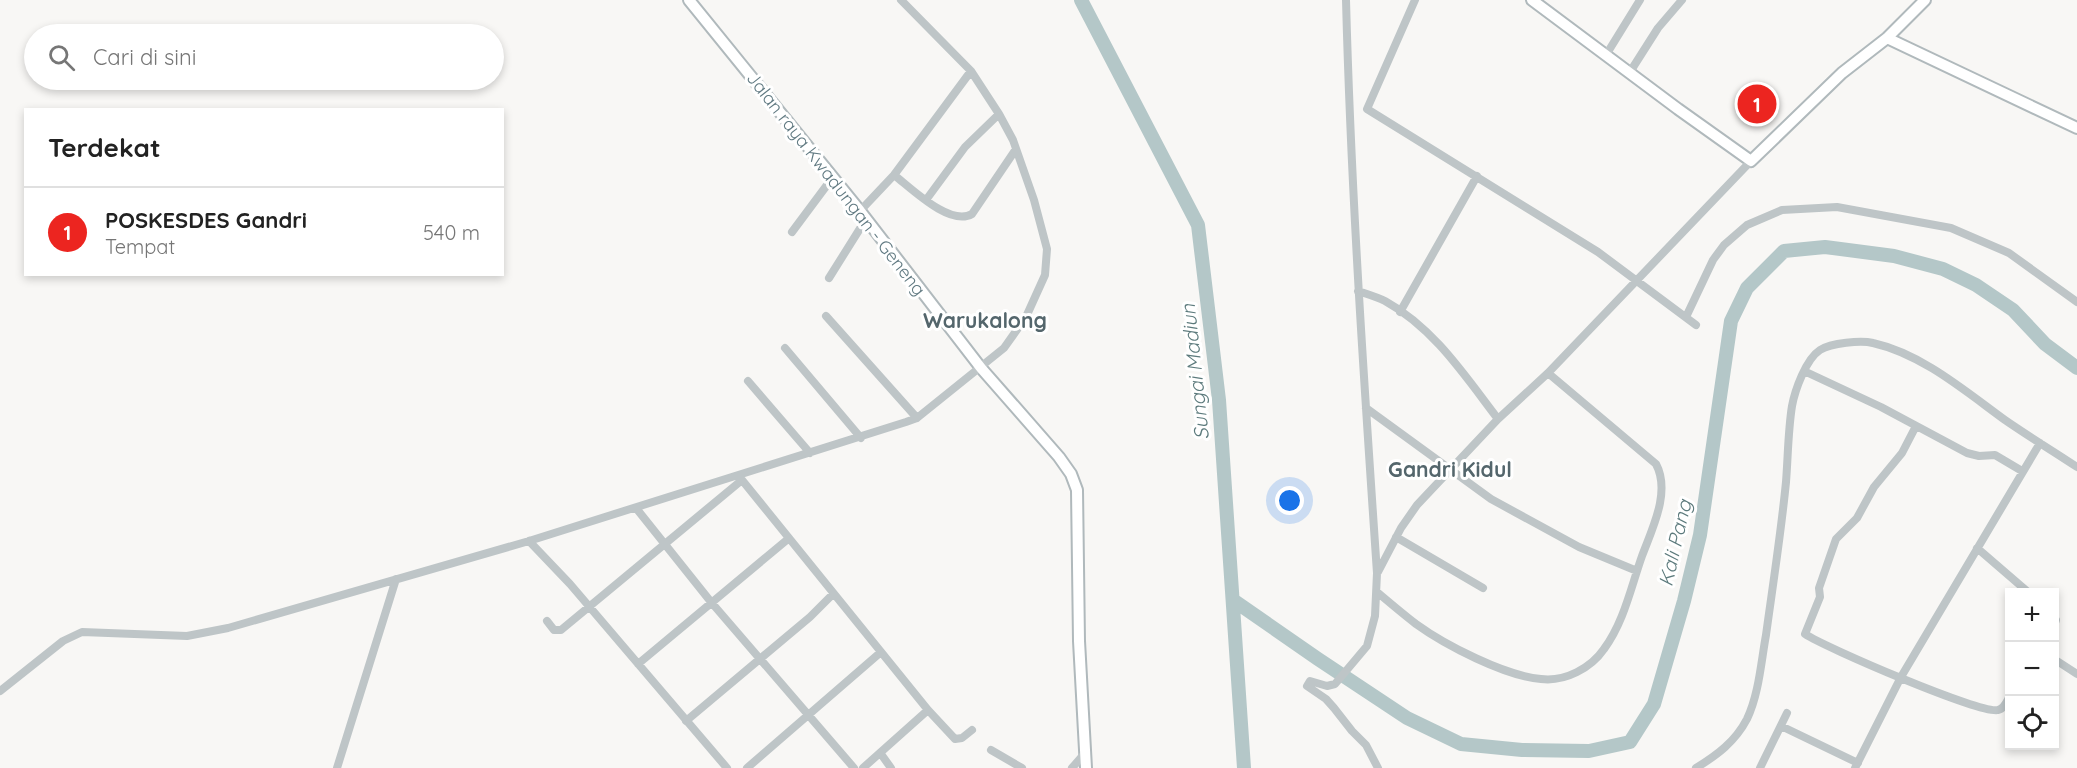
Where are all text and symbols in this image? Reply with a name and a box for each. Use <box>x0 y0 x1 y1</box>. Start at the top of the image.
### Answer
search box <box>24 24 504 90</box>
icon: search <box>45 41 78 74</box>
text: Cari di sini <box>93 43 196 71</box>
street label: Jalan raya Kwadungan - Geneng <box>742 67 931 300</box>
pin: 1 <box>1738 82 1776 126</box>
text: Terdekat <box>48 131 161 164</box>
text: POSKESDES Gandri <box>105 206 307 234</box>
text: 1 <box>64 220 71 245</box>
text: 540 m <box>423 220 480 245</box>
text: Tempat <box>105 234 175 259</box>
water label: Sungai Madiun <box>1175 302 1214 441</box>
district label: Warukalong <box>923 307 1047 333</box>
district label: Gandri Kidul <box>1388 456 1512 482</box>
your location <box>1275 486 1304 515</box>
water label: Kali Pang <box>1652 496 1697 589</box>
map controls <box>2005 588 2059 750</box>
button: + <box>2005 588 2059 642</box>
button: − <box>2005 642 2059 696</box>
button: locate <box>2005 696 2059 750</box>

